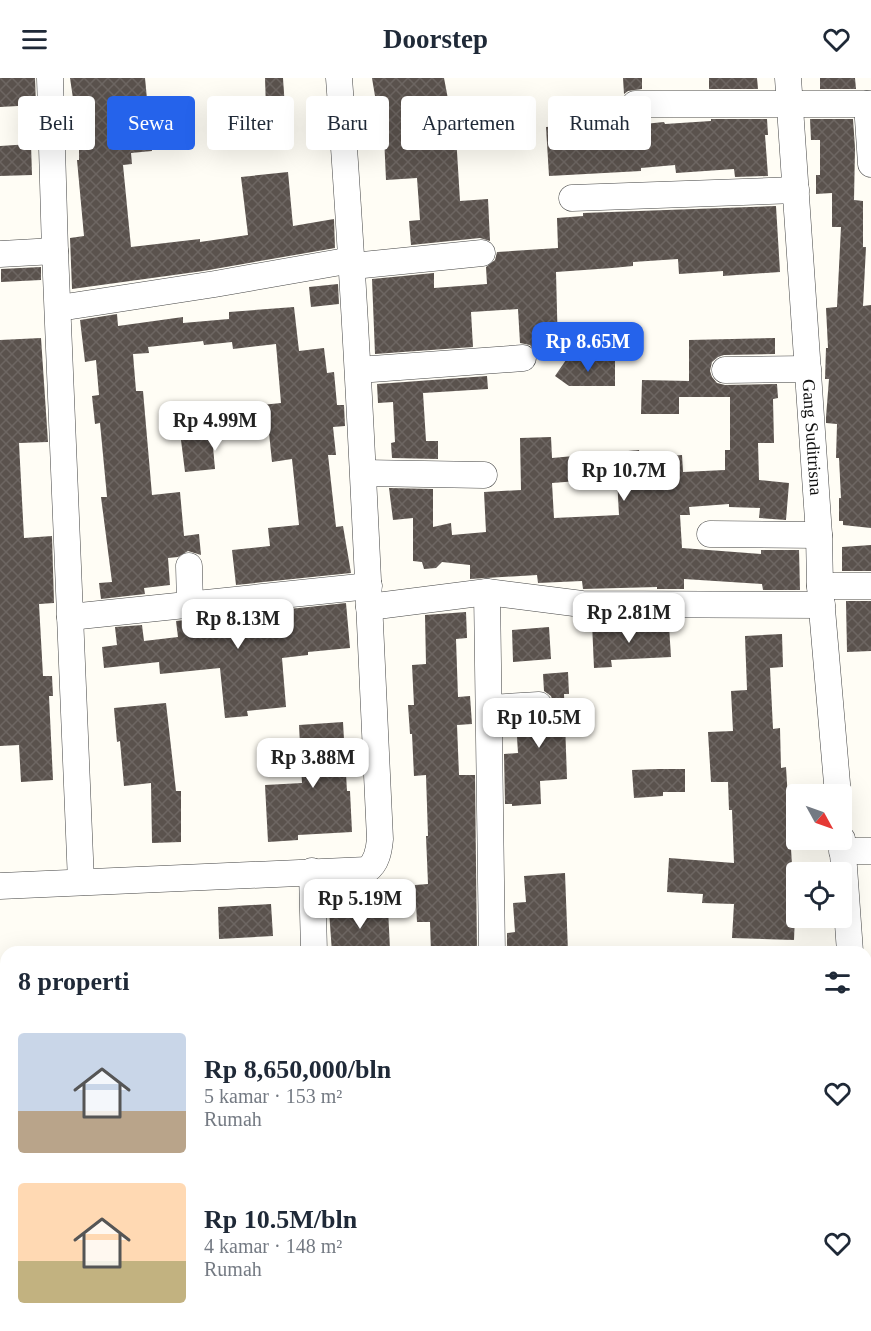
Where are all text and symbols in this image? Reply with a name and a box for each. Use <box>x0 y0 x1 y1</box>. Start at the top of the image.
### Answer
icon: menu <box>18 23 51 56</box>
icon: heart <box>820 23 853 56</box>
text: Doorstep <box>383 24 488 54</box>
chip: Beli <box>18 96 95 150</box>
chip: Sewa <box>107 96 195 150</box>
chip: Filter <box>207 96 294 150</box>
chip: Baru <box>306 96 389 150</box>
chip: Apartemen <box>401 96 536 150</box>
chip: Rumah <box>548 96 651 150</box>
pin: Rp 8.65M <box>526 322 650 373</box>
text: Rp 8.65M <box>546 330 630 352</box>
street label: Gang Suditrisna <box>798 378 826 496</box>
pin: Rp 4.99M <box>153 401 277 452</box>
text: Rp 4.99M <box>173 409 257 431</box>
pin: Rp 10.7M <box>562 451 686 502</box>
text: Rp 10.7M <box>582 459 666 481</box>
pin: Rp 2.81M <box>567 593 691 644</box>
pin: Rp 8.13M <box>176 599 300 650</box>
text: Rp 2.81M <box>587 601 671 623</box>
text: Rp 8.13M <box>196 607 280 629</box>
pin: Rp 10.5M <box>477 698 601 749</box>
text: Rp 10.5M <box>497 706 581 728</box>
pin: Rp 3.88M <box>251 738 375 789</box>
text: Rp 3.88M <box>271 746 355 768</box>
north arrow <box>786 784 852 850</box>
map controls <box>786 784 852 928</box>
button: locate <box>786 862 852 928</box>
pin: Rp 5.19M <box>298 879 422 930</box>
text: Rp 5.19M <box>318 887 402 909</box>
icon: filters <box>821 966 854 999</box>
text: 8 properti <box>18 967 129 996</box>
text: Rp 8,650,000/bln <box>204 1055 391 1084</box>
icon: home <box>66 1057 138 1129</box>
icon: heart <box>821 1077 854 1110</box>
text: 5 kamar · 153 m² <box>204 1085 342 1107</box>
text: Rumah <box>204 1108 262 1130</box>
text: Rp 10.5M/bln <box>204 1205 357 1234</box>
icon: home <box>66 1207 138 1279</box>
icon: heart <box>821 1227 854 1260</box>
text: 4 kamar · 148 m² <box>204 1235 342 1257</box>
text: Rumah <box>204 1258 262 1280</box>

